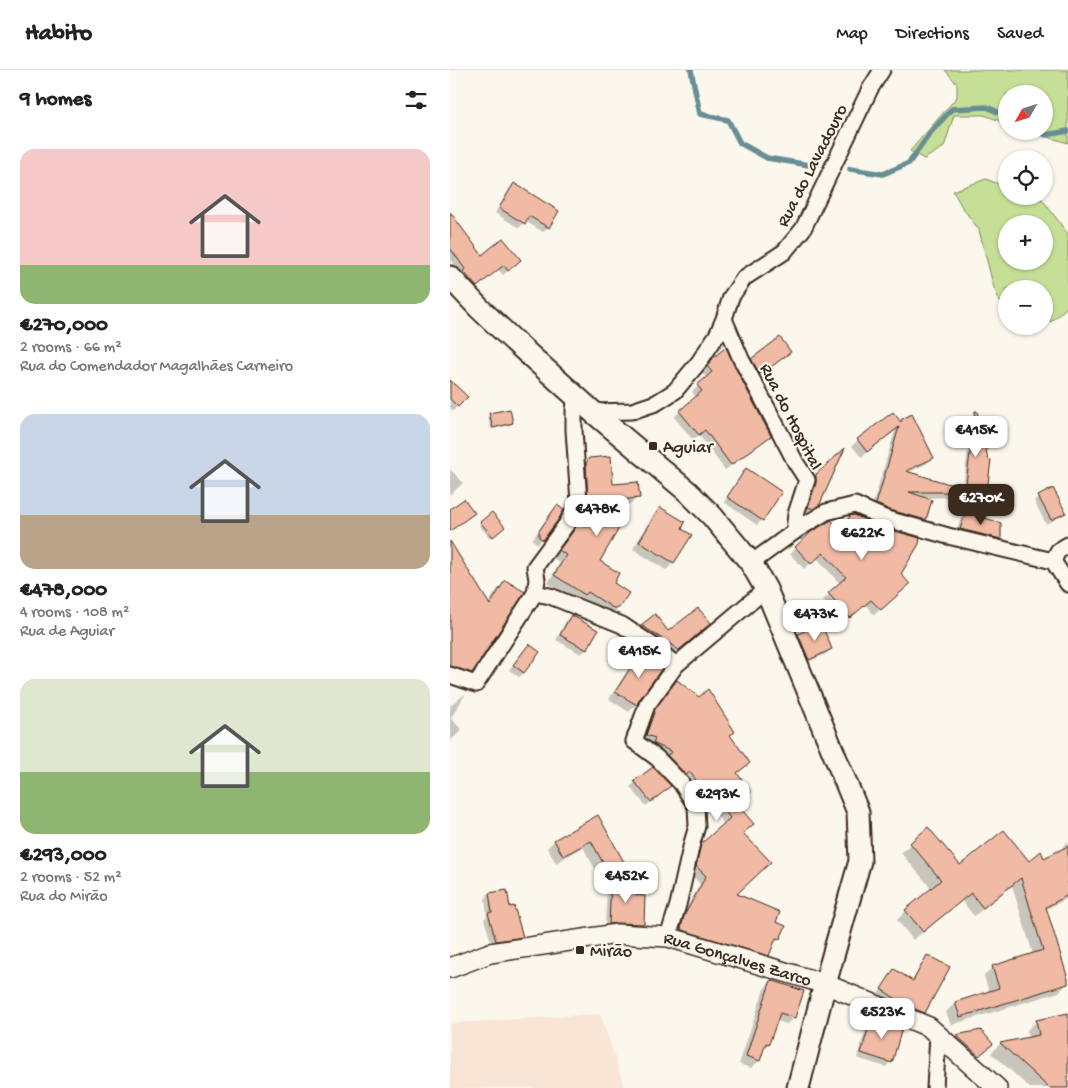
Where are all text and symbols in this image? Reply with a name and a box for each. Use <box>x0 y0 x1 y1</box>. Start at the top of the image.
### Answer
text: Habito <box>25 20 92 49</box>
text: Map <box>836 24 868 45</box>
text: Directions <box>896 24 969 45</box>
text: Saved <box>997 24 1043 45</box>
north arrow <box>998 85 1052 140</box>
map controls <box>998 85 1053 335</box>
icon: filters <box>402 86 430 114</box>
text: 9 homes <box>20 88 91 113</box>
street label: Rua do Lavadouro <box>773 101 853 231</box>
button: locate <box>998 150 1053 205</box>
icon: home <box>180 181 270 271</box>
button: + <box>998 215 1053 270</box>
button: − <box>998 280 1053 335</box>
text: €270,000 <box>20 314 108 339</box>
text: 2 rooms · 66 m² <box>20 339 121 358</box>
text: Rua do Comendador Magalhães Carneiro <box>20 358 293 377</box>
street label: Rua do Hospital <box>754 360 826 474</box>
pin: €415K <box>941 416 1011 458</box>
text: €415K <box>956 422 996 441</box>
place label: Aguiar <box>663 438 714 459</box>
marker: Aguiar <box>647 440 659 452</box>
icon: home <box>180 446 270 536</box>
pin: €270K <box>946 484 1016 526</box>
text: €270K <box>959 490 1003 509</box>
pin: €478K <box>562 494 632 537</box>
text: €478K <box>576 501 619 520</box>
pin: €622K <box>827 518 897 561</box>
text: €622K <box>841 525 883 544</box>
text: €478,000 <box>20 579 107 604</box>
pin: €473K <box>780 600 850 642</box>
text: 4 rooms · 108 m² <box>20 604 129 623</box>
text: €473K <box>794 606 836 625</box>
text: Rua de Aguiar <box>20 623 114 642</box>
pin: €415K <box>604 636 674 679</box>
text: €415K <box>619 643 659 662</box>
icon: home <box>180 711 270 801</box>
pin: €293K <box>682 780 752 822</box>
text: €293K <box>696 786 738 805</box>
text: €293,000 <box>20 844 107 869</box>
pin: €452K <box>591 862 661 904</box>
text: €452K <box>605 868 647 887</box>
text: 2 rooms · 52 m² <box>20 869 122 888</box>
text: Rua do Mirão <box>20 888 107 907</box>
street label: Rua Gonçalves Zarco <box>661 928 813 992</box>
place label: Mirão <box>590 942 632 963</box>
marker: Mirão <box>574 944 586 956</box>
pin: €523K <box>847 998 917 1040</box>
text: €523K <box>861 1004 903 1023</box>

